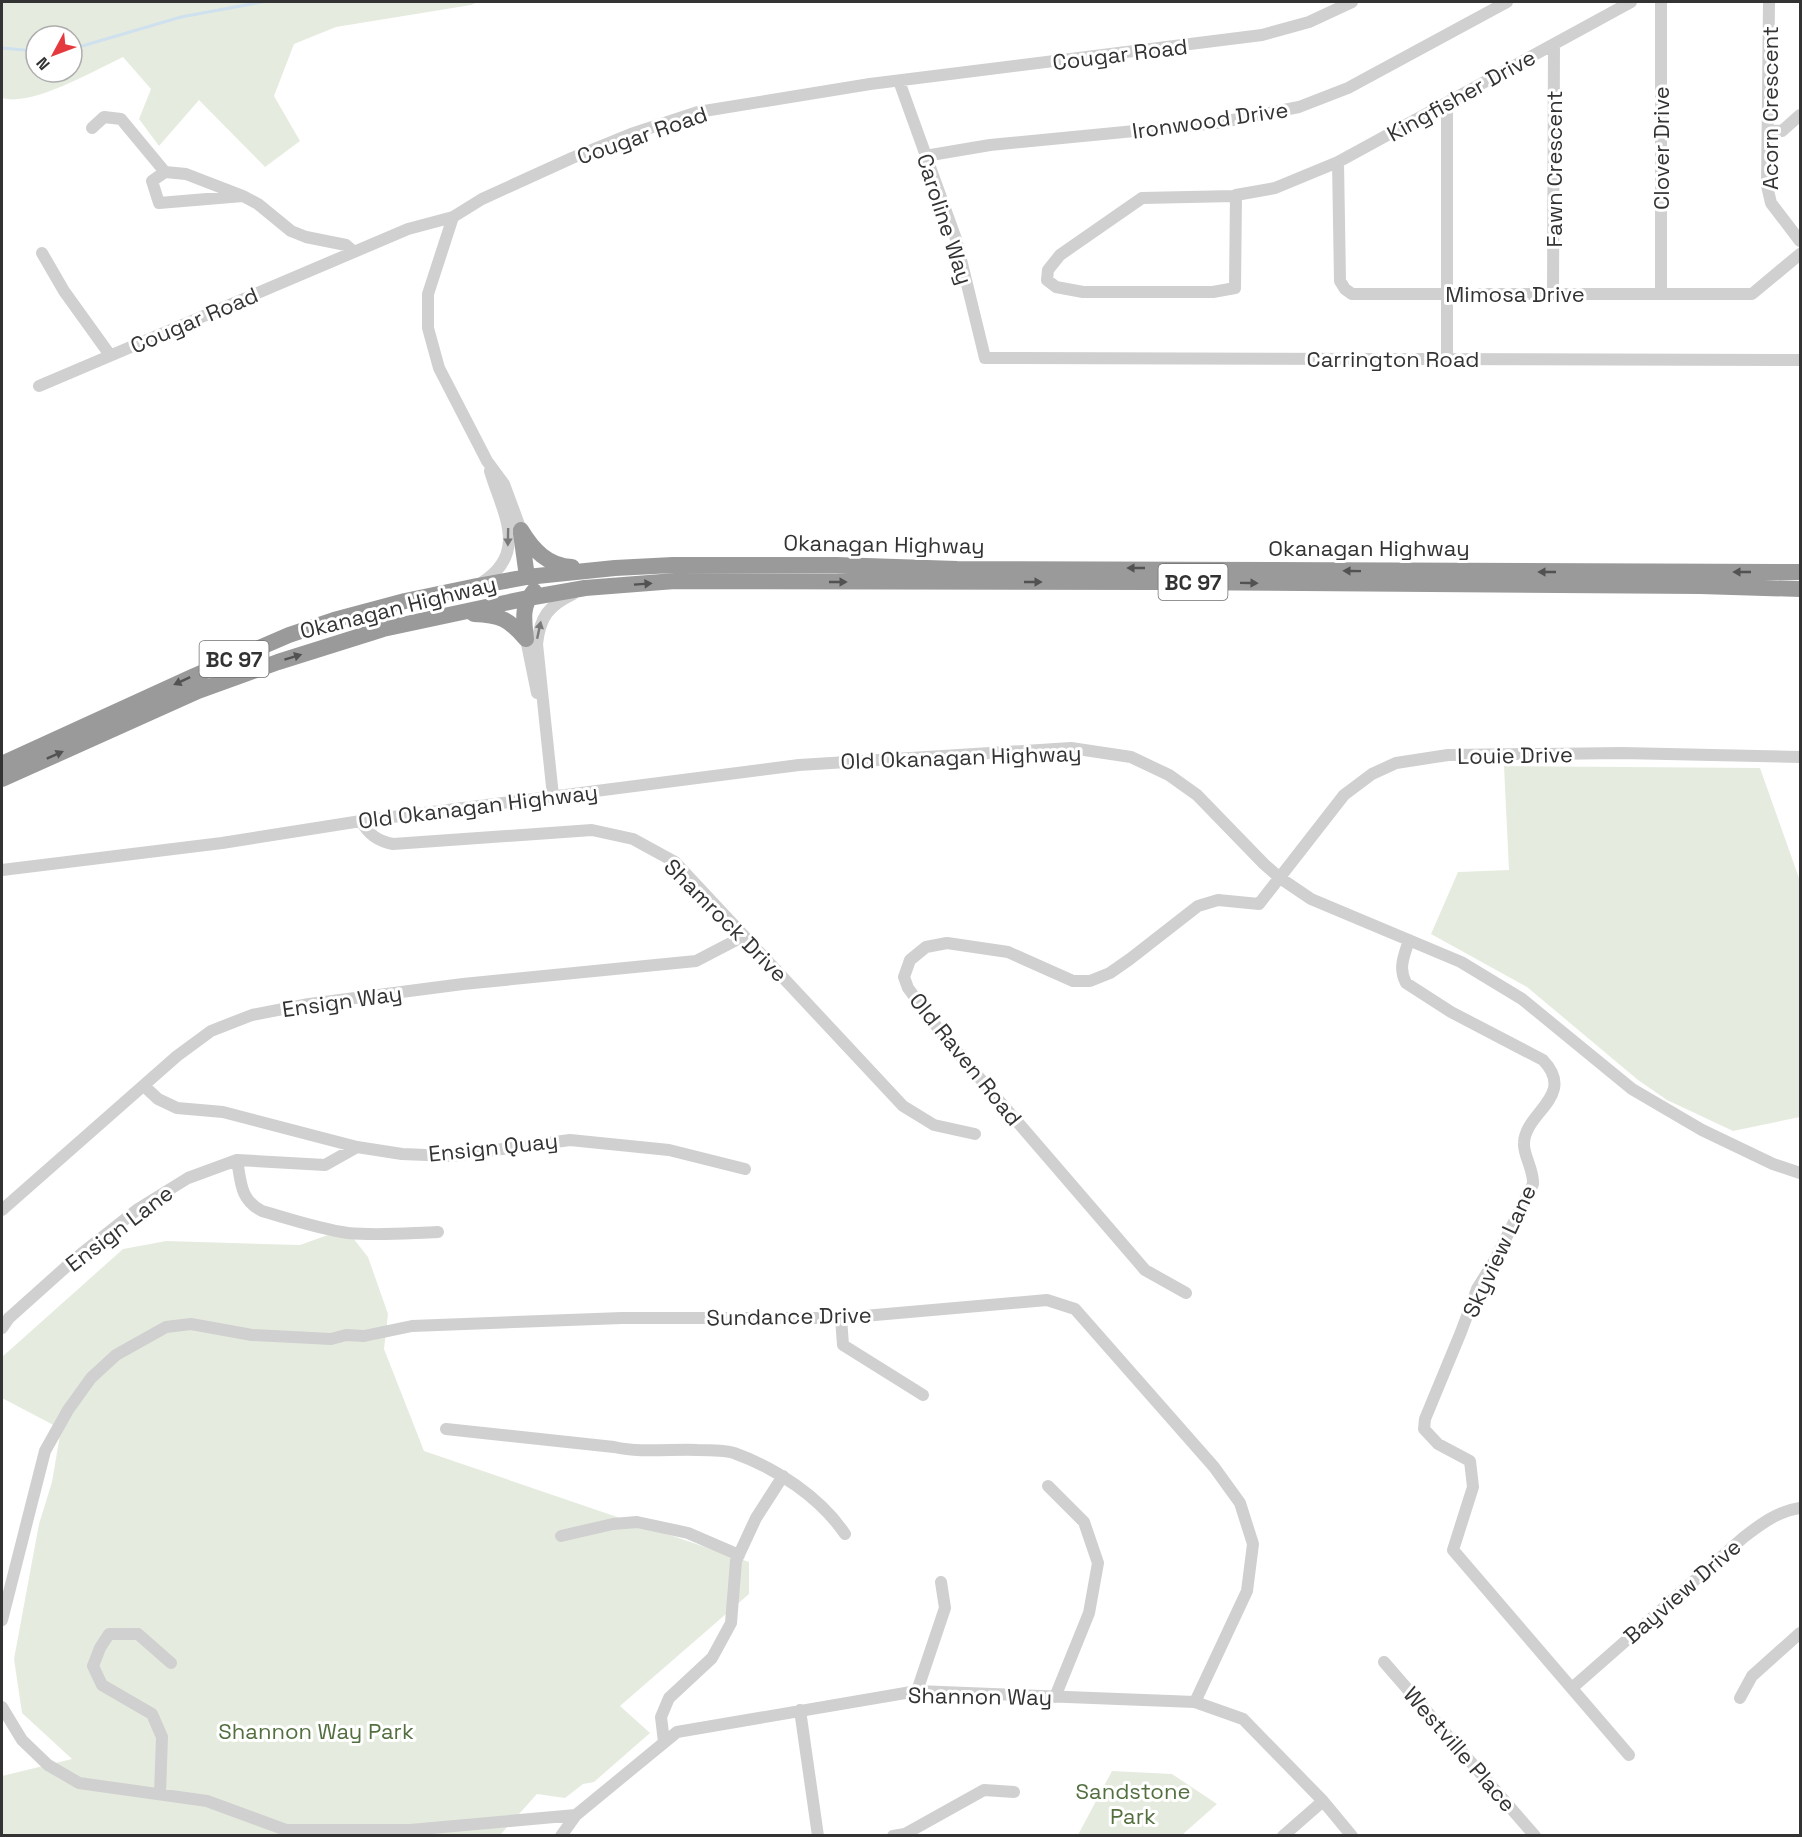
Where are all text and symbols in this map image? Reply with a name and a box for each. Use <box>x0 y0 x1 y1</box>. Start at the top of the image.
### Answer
north arrow <box>24 24 84 84</box>
street label: Acorn Crescent <box>1756 26 1784 190</box>
street label: Cougar Road <box>1051 32 1189 76</box>
street label: Kingfisher Drive <box>1382 43 1540 147</box>
text: N <box>32 53 55 74</box>
street label: Clover Drive <box>1647 86 1675 210</box>
street label: Fawn Crescent <box>1540 90 1568 248</box>
street label: Ironwood Drive <box>1130 95 1290 145</box>
street label: Cougar Road <box>573 100 711 170</box>
street label: Caroline Way <box>911 150 979 288</box>
street label: Mimosa Drive <box>1445 280 1585 308</box>
street label: Cougar Road <box>126 281 262 359</box>
street label: Carrington Road <box>1307 345 1479 373</box>
one-way arrow <box>504 528 513 547</box>
street label: Okanagan Highway <box>783 528 985 560</box>
street label: Okanagan Highway <box>1268 534 1470 562</box>
one-way arrow <box>1127 564 1146 573</box>
road number: BC 97 <box>1158 564 1228 600</box>
one-way arrow <box>1343 566 1362 576</box>
one-way arrow <box>1538 567 1557 577</box>
one-way arrow <box>1733 567 1752 577</box>
street label: Okanagan Highway <box>297 569 499 645</box>
one-way arrow <box>828 577 847 587</box>
one-way arrow <box>1023 577 1042 587</box>
one-way arrow <box>1239 578 1258 588</box>
one-way arrow <box>634 579 653 588</box>
one-way arrow <box>535 621 545 639</box>
road number: BC 97 <box>200 641 268 677</box>
one-way arrow <box>284 652 302 661</box>
one-way arrow <box>174 677 191 686</box>
street label: Old Okanagan Highway <box>840 739 1082 775</box>
street label: Louie Drive <box>1457 740 1573 770</box>
one-way arrow <box>46 750 63 759</box>
street label: Old Okanagan Highway <box>357 777 599 835</box>
street label: Shamrock Drive <box>658 852 794 988</box>
street label: Ensign Way <box>280 979 404 1023</box>
street label: Old Raven Road <box>904 987 1028 1131</box>
street label: Ensign Quay <box>427 1126 559 1168</box>
street label: Ensign Lane <box>60 1179 178 1277</box>
street label: Skyview Lane <box>1456 1180 1542 1322</box>
street label: Sundance Drive <box>706 1301 872 1331</box>
street label: Bayview Drive <box>1618 1532 1746 1650</box>
street label: Westville Place <box>1398 1680 1522 1818</box>
street label: Shannon Way <box>908 1681 1052 1711</box>
park label: Shannon Way Park <box>218 1717 414 1745</box>
park label: Sandstone Park <box>1076 1777 1190 1830</box>

